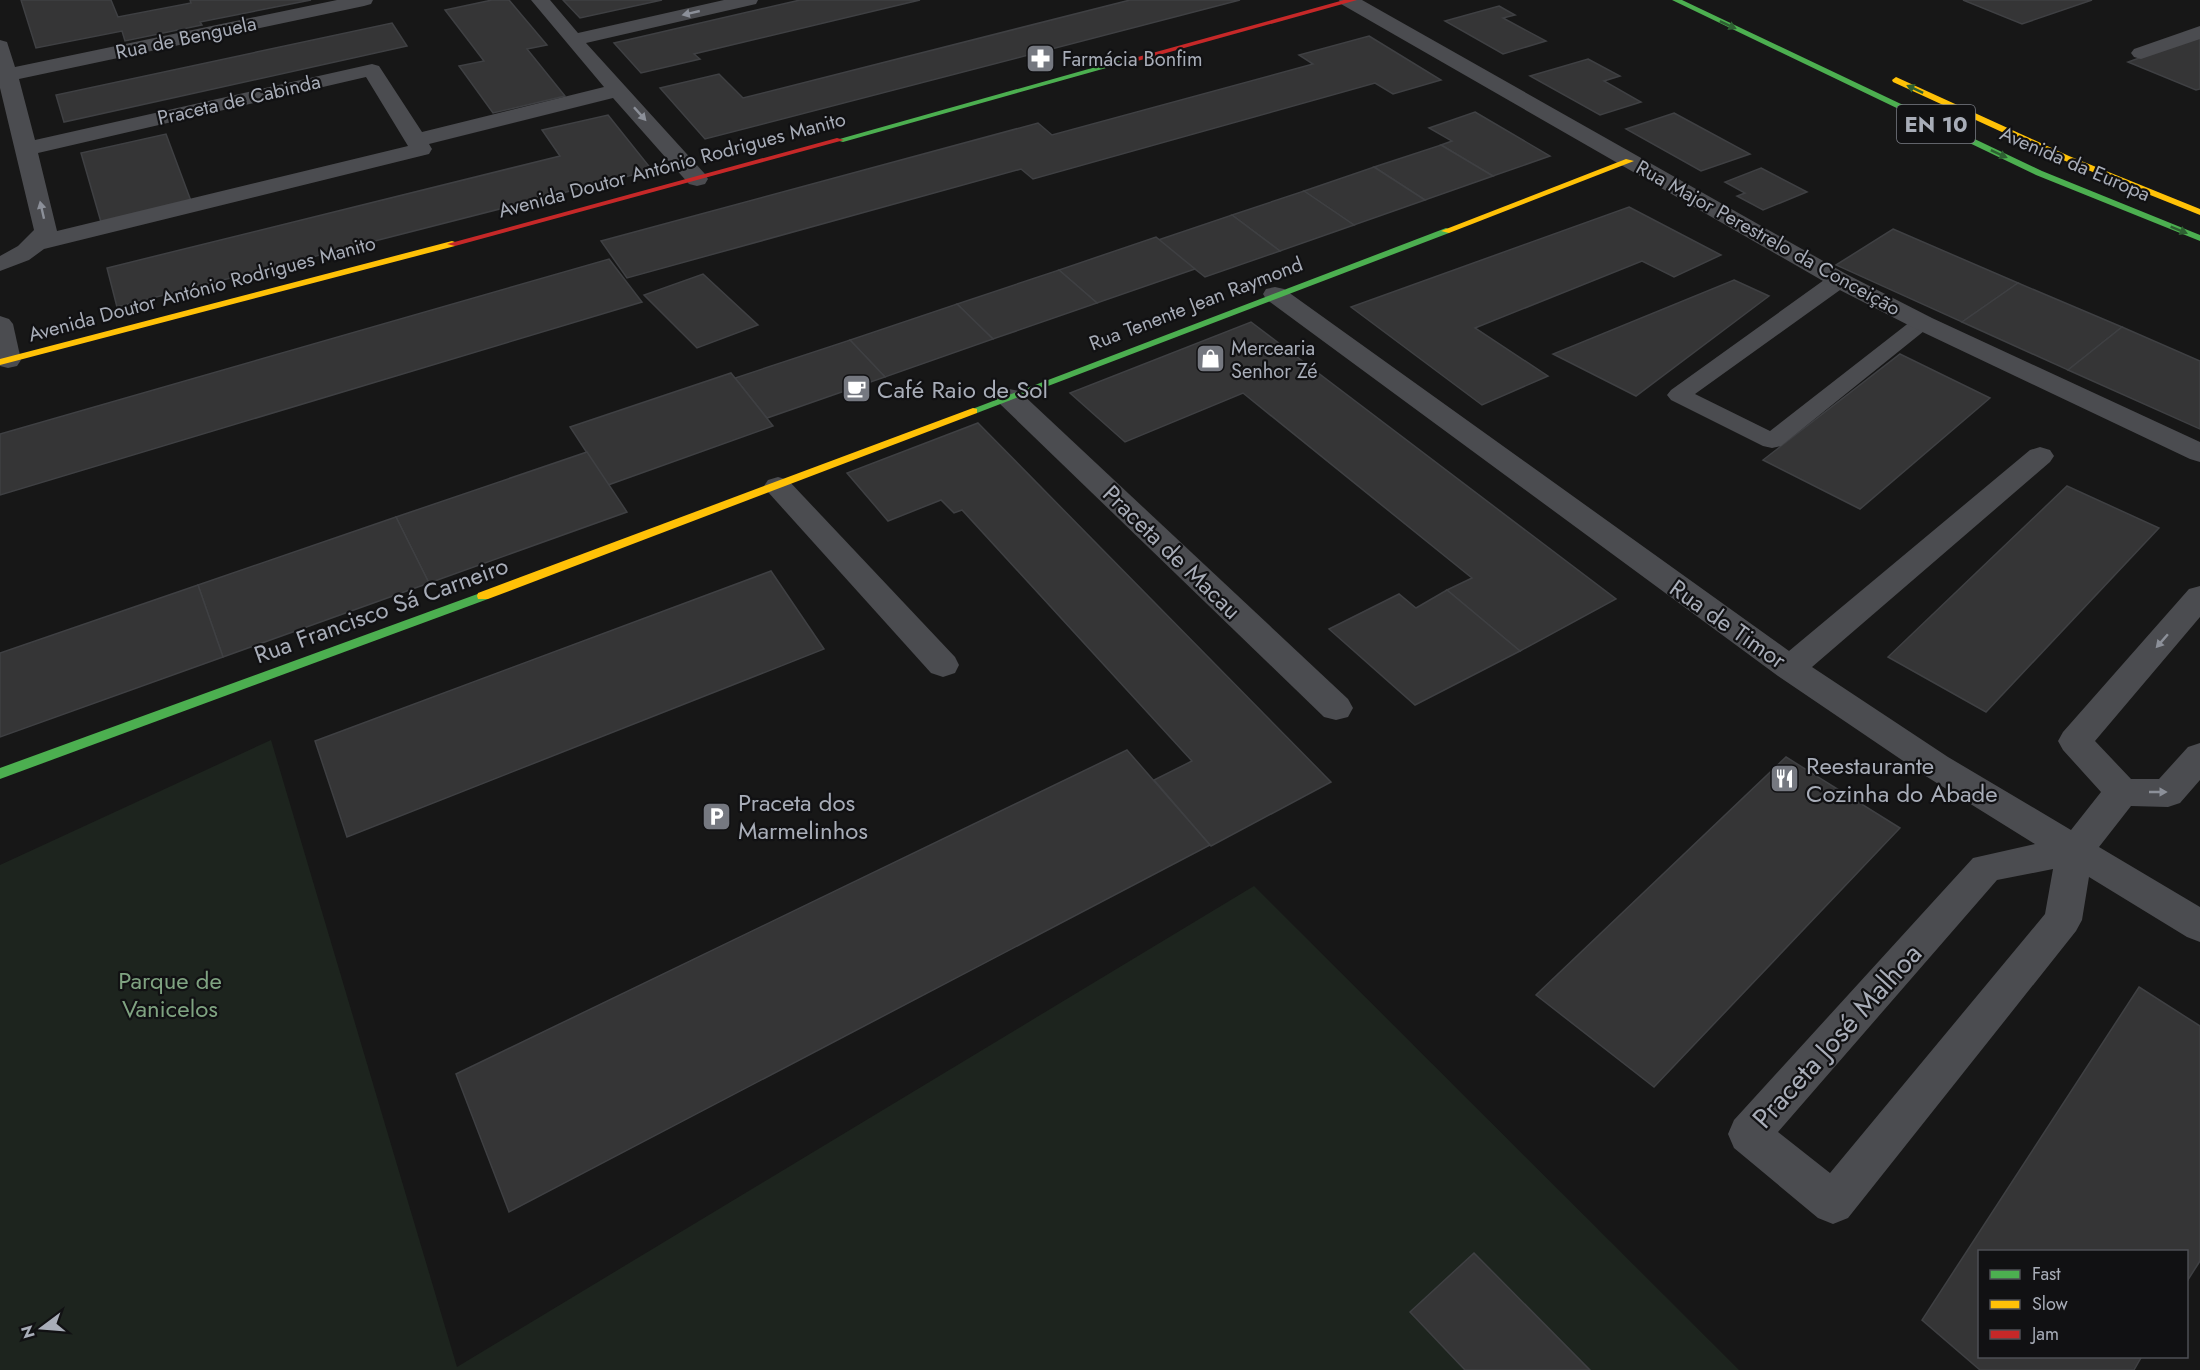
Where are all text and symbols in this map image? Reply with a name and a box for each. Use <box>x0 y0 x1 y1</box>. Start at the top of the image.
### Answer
street label: Rua de Benguela <box>113 9 259 67</box>
one-way arrow <box>682 9 701 18</box>
one-way arrow <box>1720 21 1737 30</box>
pharmacy icon: Farmácia Bonfim <box>1025 43 1057 75</box>
place label: Farmácia Bonfim <box>1062 45 1203 74</box>
street label: Praceta de Cabinda <box>155 67 323 133</box>
one-way arrow <box>1907 84 1924 93</box>
street label: Avenida Doutor António Rodrigues Manito <box>495 105 849 225</box>
road number: EN 10 <box>1897 105 1975 143</box>
one-way arrow <box>633 107 647 122</box>
street label: Avenida da Europa <box>1995 119 2155 209</box>
one-way arrow <box>1991 149 2008 158</box>
street label: Rua Major Perestrelo da Conceição <box>1631 153 1905 323</box>
one-way arrow <box>37 201 46 220</box>
one-way arrow <box>2170 226 2188 235</box>
street label: Avenida Doutor António Rodrigues Manito <box>25 229 379 349</box>
street label: Rua Tenente Jean Raymond <box>1085 250 1307 358</box>
place label: Mercearia Senhor Zé <box>1231 334 1318 386</box>
shop icon: Mercearia Senhor Zé <box>1194 343 1226 375</box>
place label: Café Raio de Sol <box>877 372 1048 407</box>
cafe icon: Café Raio de Sol <box>840 373 872 405</box>
street label: Praceta de Macau <box>1095 477 1249 627</box>
street label: Rua Francisco Sá Carneiro <box>249 548 513 672</box>
street label: Rua de Timor <box>1662 571 1794 678</box>
one-way arrow <box>2156 633 2169 648</box>
place label: Reestaurante Cozinha do Abade <box>1806 748 1998 811</box>
restaurant icon: Reestaurante Cozinha do Abade <box>1769 763 1801 795</box>
place label: Praceta dos Marmelinhos <box>738 785 868 848</box>
one-way arrow <box>2149 787 2168 797</box>
parking icon: Praceta dos Marmelinhos <box>701 800 733 832</box>
street label: Praceta José Malhoa <box>1743 934 1931 1138</box>
park label: Parque de Vanicelos <box>118 963 222 1026</box>
legend <box>1978 1250 2188 1358</box>
text: Fast <box>2032 1261 2061 1287</box>
text: Slow <box>2032 1291 2069 1317</box>
north arrow <box>12 1298 72 1358</box>
text: Jam <box>2030 1321 2059 1347</box>
text: N <box>15 1323 41 1341</box>

